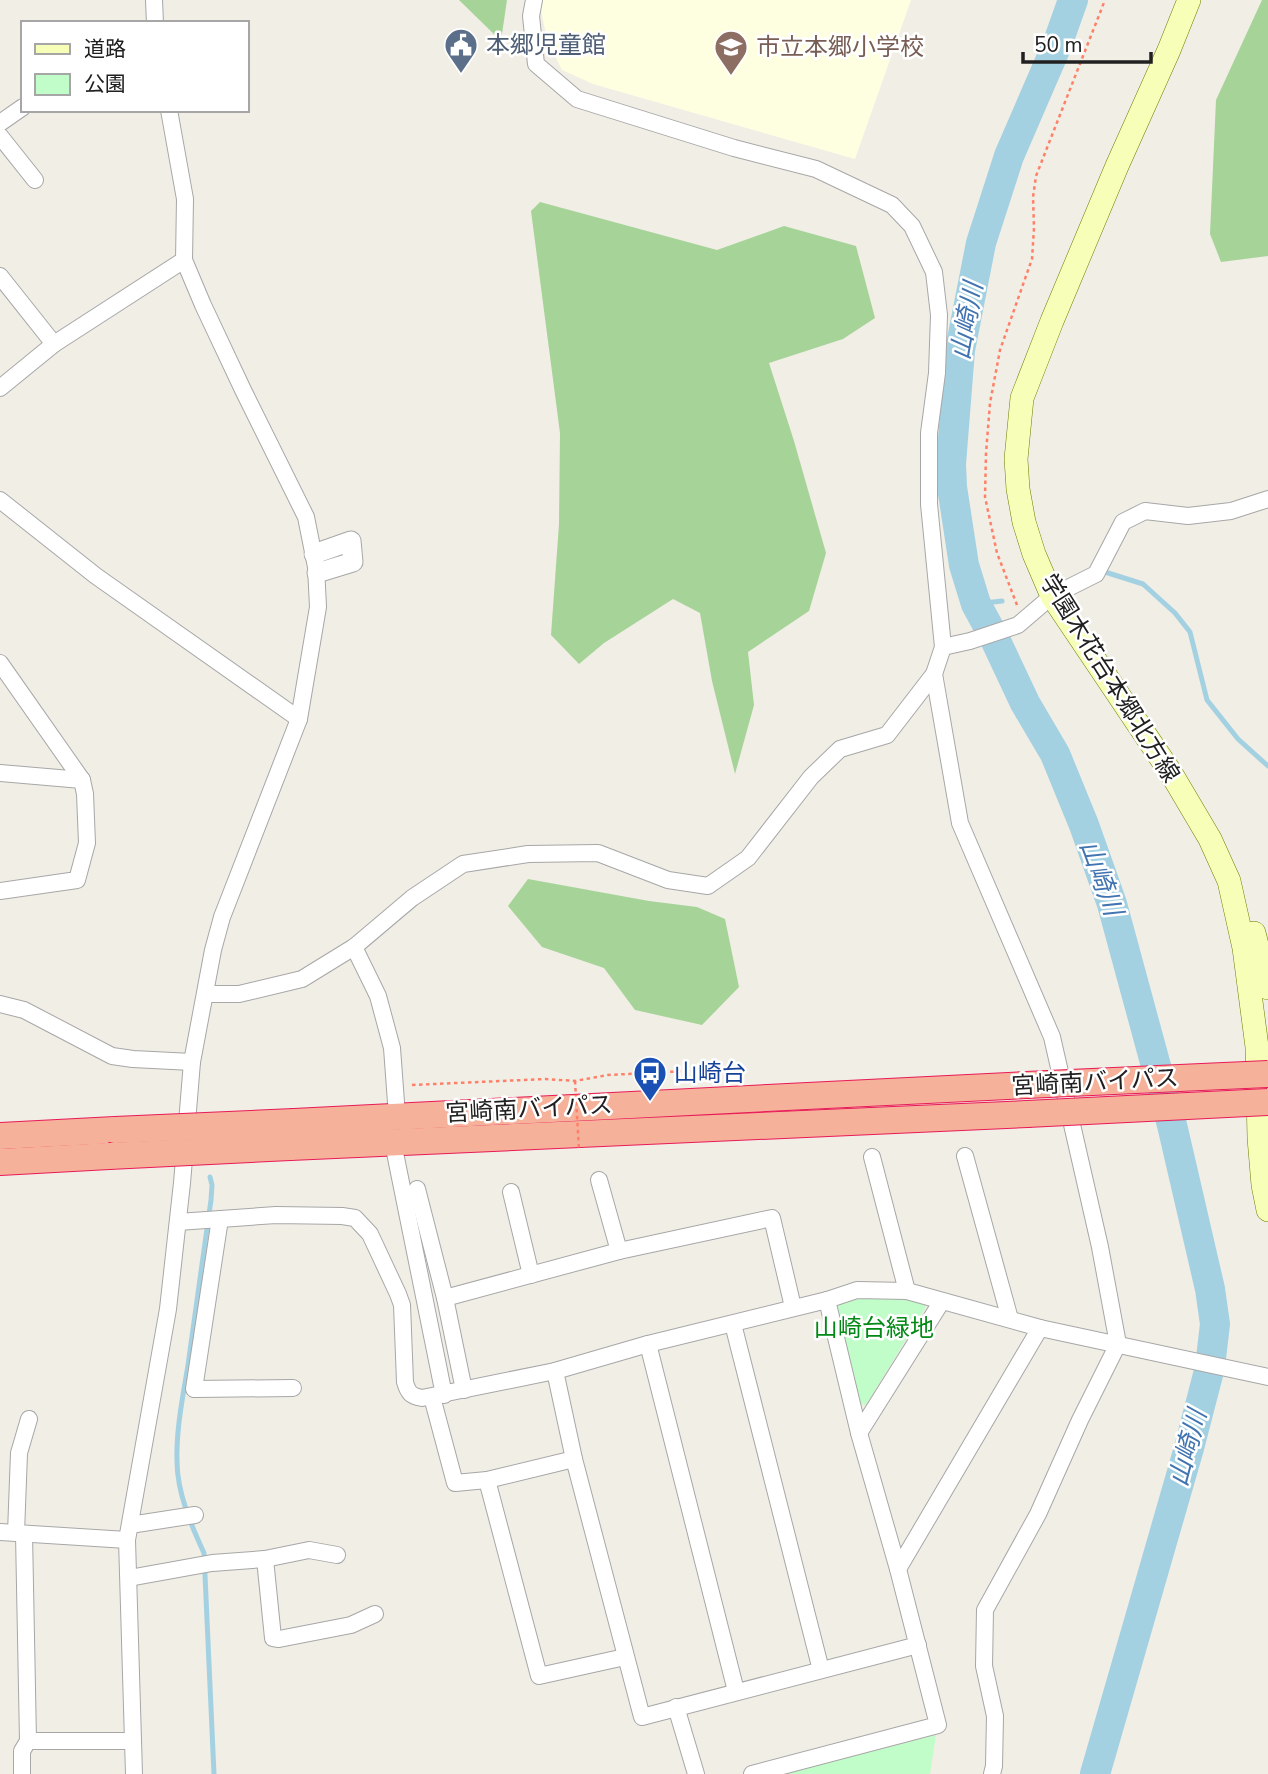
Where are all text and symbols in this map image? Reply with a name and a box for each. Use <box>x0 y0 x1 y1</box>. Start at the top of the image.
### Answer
legend <box>21 21 248 112</box>
scale bar <box>1023 21 1151 65</box>
public building icon: 本郷児童館 <box>442 26 480 75</box>
school or university icon: 市立本郷小学校 <box>712 28 750 77</box>
place label: 本郷児童館 <box>486 29 606 61</box>
place label: 市立本郷小学校 <box>756 31 924 63</box>
text: 50 m <box>1034 31 1083 59</box>
text: 道路 <box>84 35 126 63</box>
text: 公園 <box>84 70 126 98</box>
water label: 山崎川 <box>943 277 992 362</box>
street label: 学園木花台本郷北方線 <box>1033 568 1187 788</box>
water label: 山崎川 <box>1071 835 1132 923</box>
bus stop icon: 山崎台 <box>631 1054 669 1103</box>
place label: 山崎台 <box>674 1057 746 1089</box>
street label: 宮崎南バイパス <box>1011 1062 1179 1102</box>
street label: 宮崎南バイパス <box>445 1089 613 1129</box>
park label: 山崎台緑地 <box>814 1312 934 1344</box>
water label: 山崎川 <box>1161 1403 1216 1490</box>

